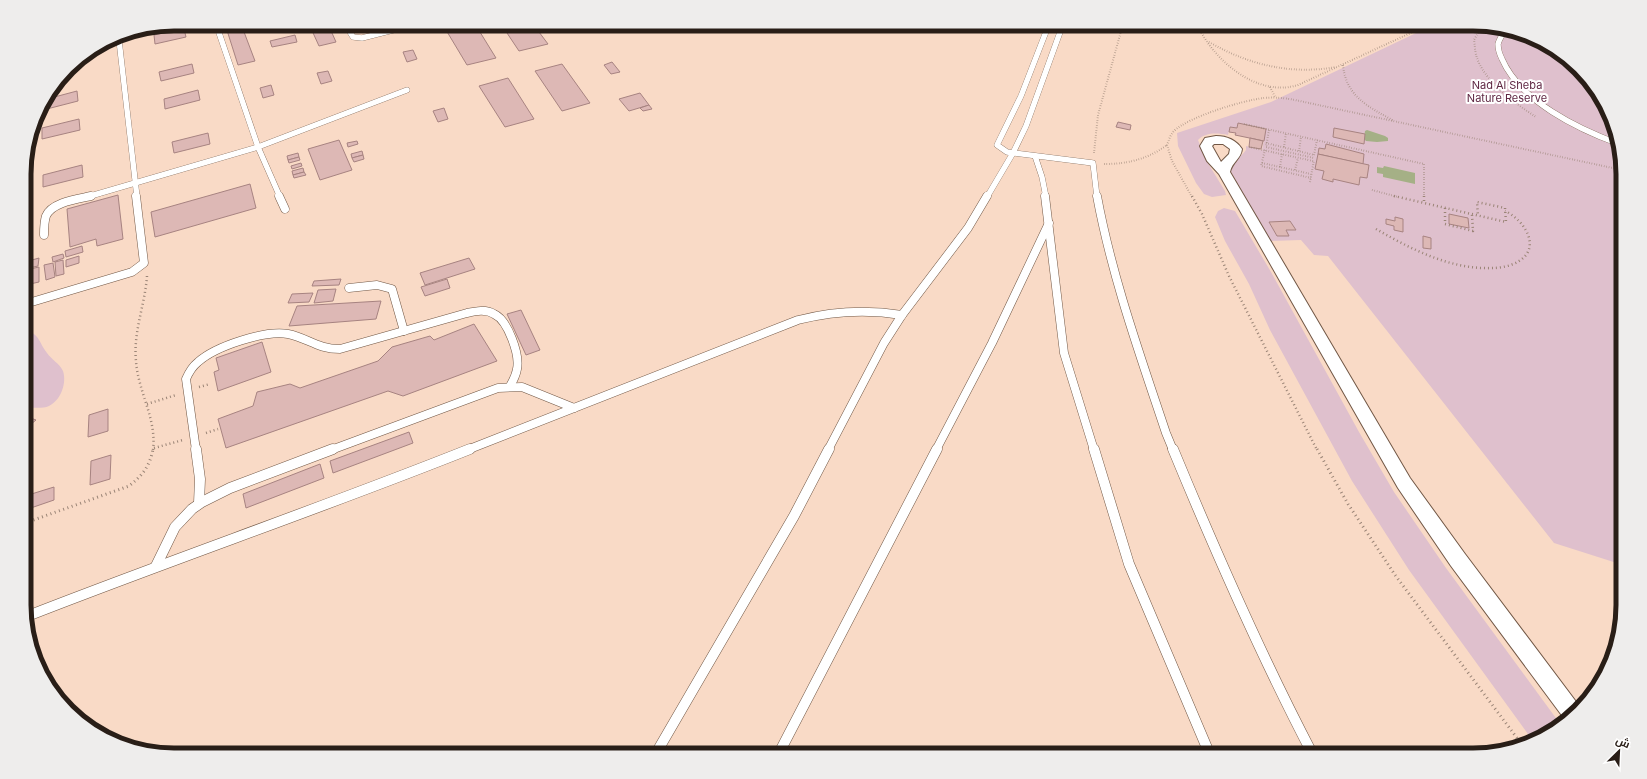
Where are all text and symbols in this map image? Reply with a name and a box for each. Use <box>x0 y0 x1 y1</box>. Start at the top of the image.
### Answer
park label: Nad Al Sheba Nature Reserve <box>1467 78 1547 105</box>
north arrow <box>1599 731 1639 771</box>
text: ش <box>1614 733 1632 751</box>

